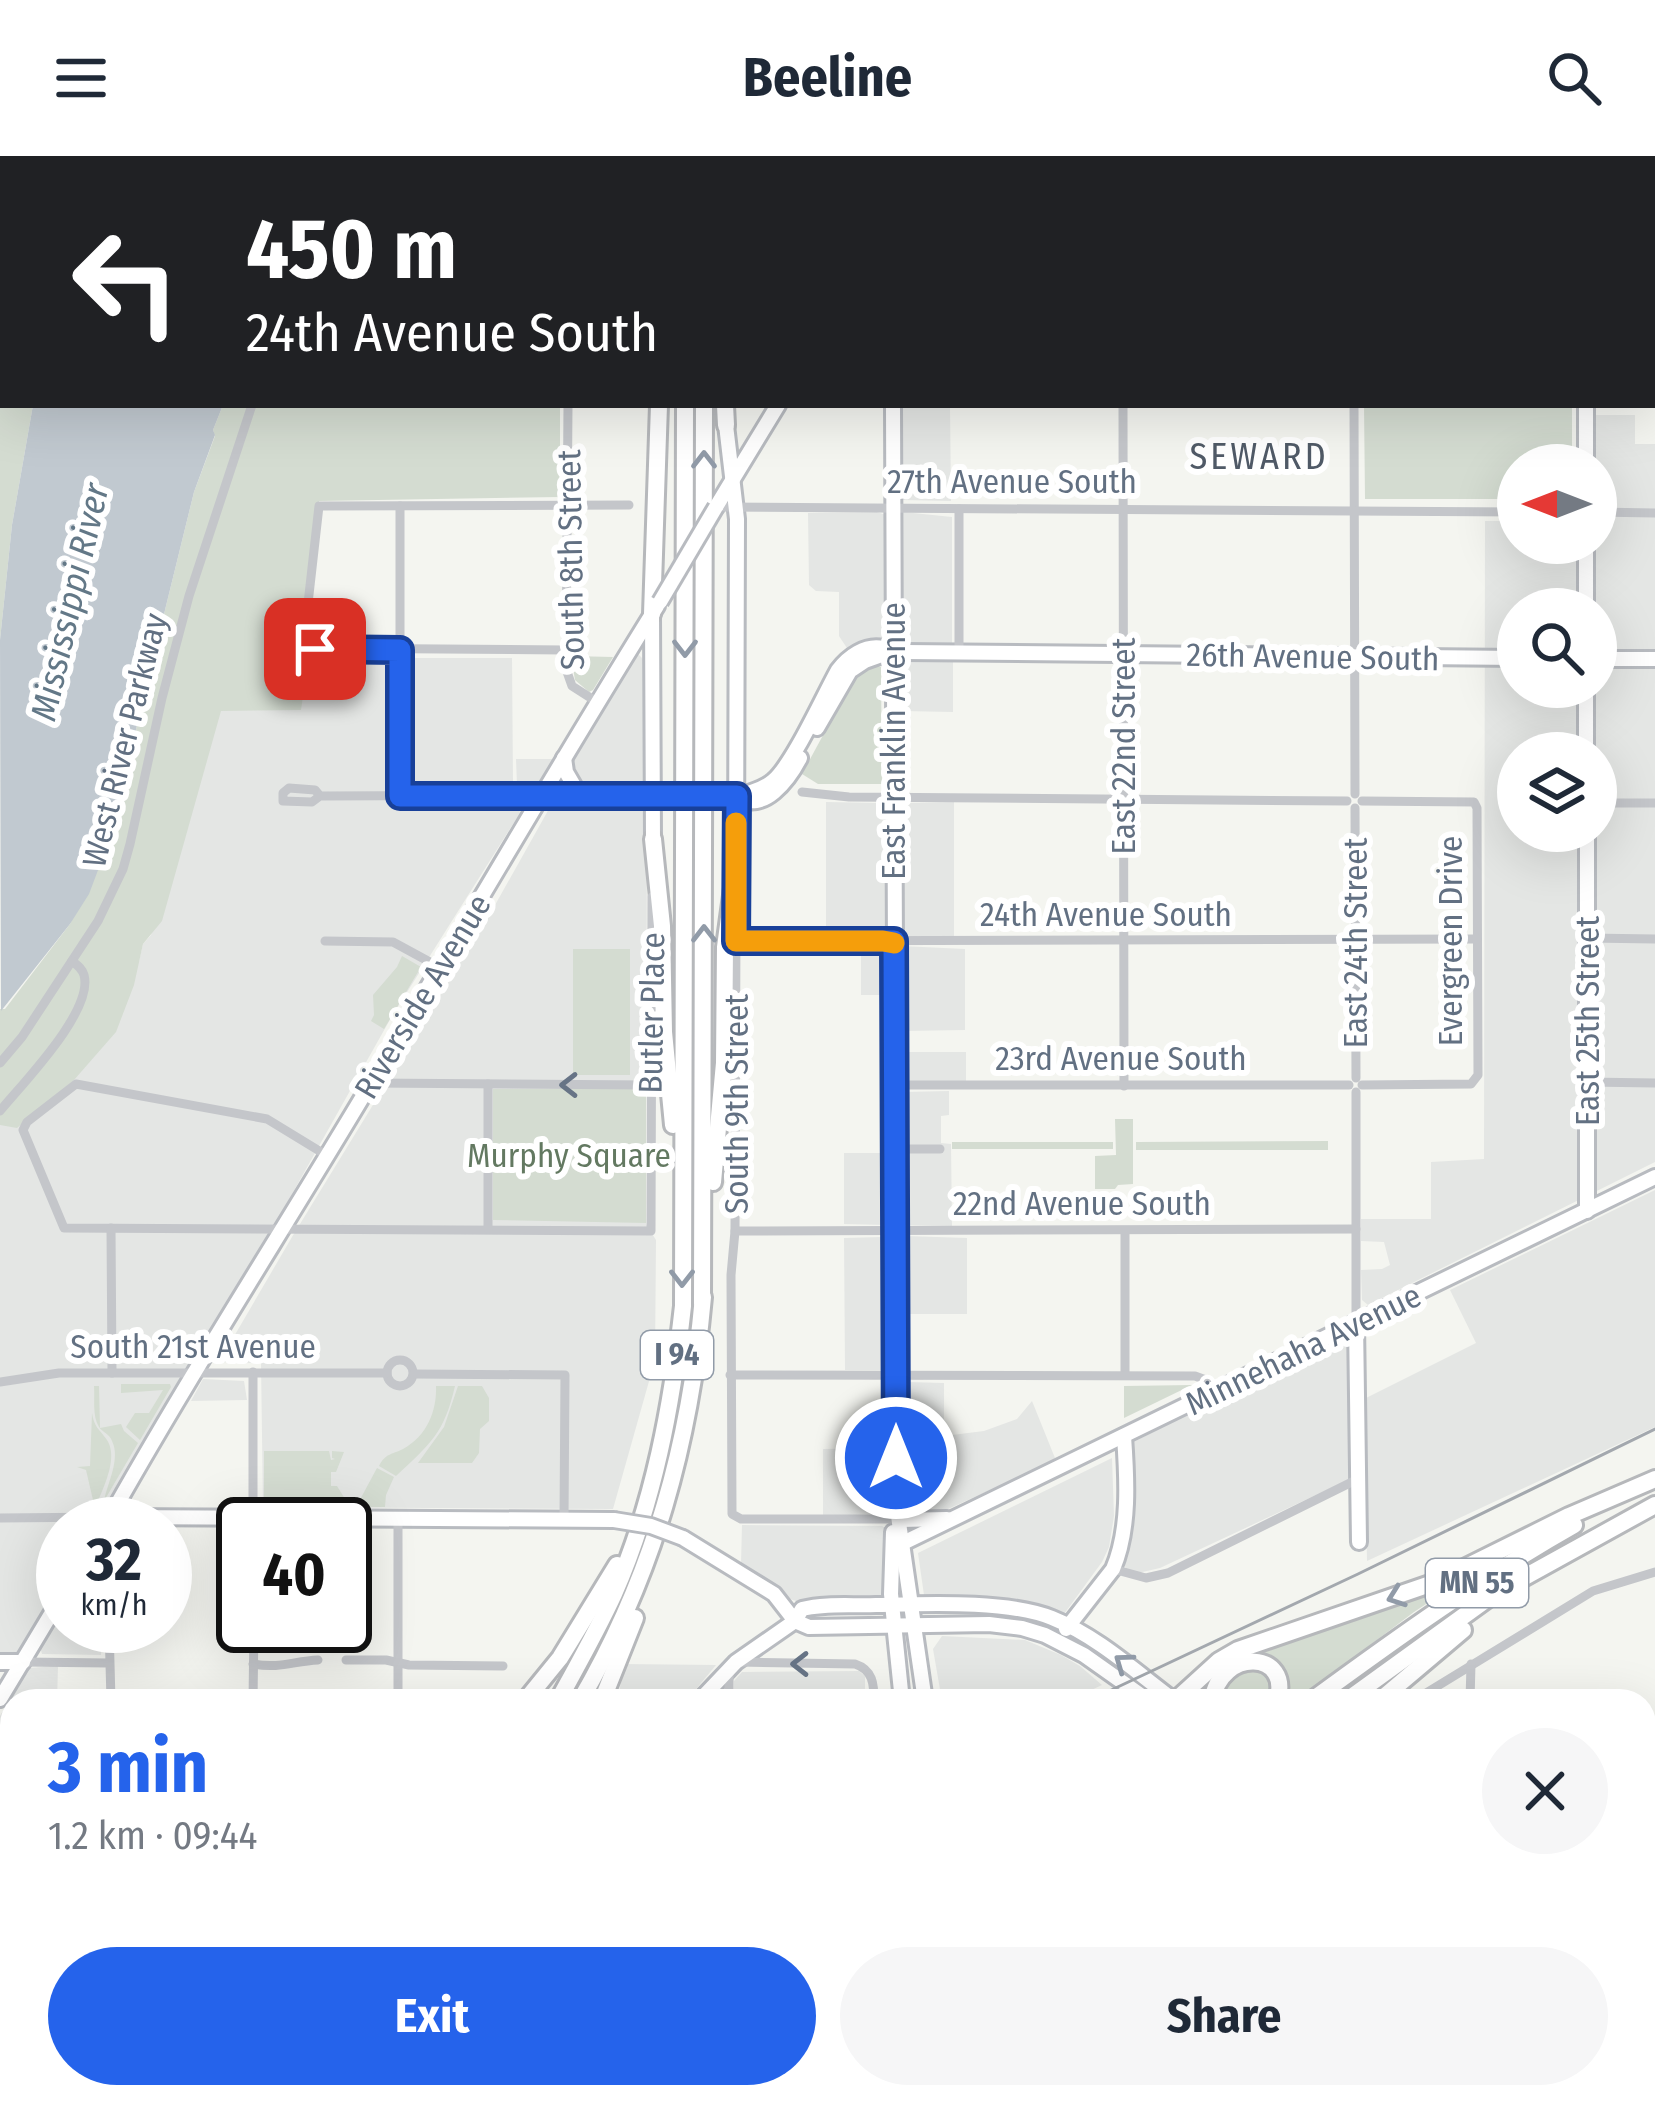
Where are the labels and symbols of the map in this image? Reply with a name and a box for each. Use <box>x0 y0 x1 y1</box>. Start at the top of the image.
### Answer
district label: SEWARD <box>1189 435 1329 479</box>
north arrow <box>1497 444 1617 564</box>
street label: South 8th Street <box>549 449 593 671</box>
one-way arrow <box>691 450 717 468</box>
street label: 27th Avenue South <box>887 462 1137 502</box>
water label: Mississippi River <box>21 478 119 725</box>
pin <box>264 598 366 700</box>
street label: East Franklin Avenue <box>874 602 914 880</box>
street label: West River Parkway <box>74 609 176 871</box>
street label: 26th Avenue South <box>1186 635 1440 679</box>
street label: East 22nd Street <box>1104 637 1144 854</box>
one-way arrow <box>672 640 698 658</box>
street label: Evergreen Drive <box>1431 836 1471 1046</box>
street label: East 24th Street <box>1336 837 1376 1048</box>
street label: Riverside Avenue <box>346 887 500 1106</box>
street label: 24th Avenue South <box>980 895 1232 935</box>
street label: East 25th Street <box>1568 916 1608 1126</box>
one-way arrow <box>691 924 717 942</box>
street label: Butler Place <box>631 932 673 1094</box>
street label: South 9th Street <box>717 994 757 1214</box>
street label: 23rd Avenue South <box>995 1039 1247 1079</box>
one-way arrow <box>559 1072 577 1098</box>
park label: Murphy Square <box>467 1136 671 1176</box>
street label: 22nd Avenue South <box>953 1184 1211 1224</box>
one-way arrow <box>669 1270 695 1288</box>
street label: Minnehaha Avenue <box>1179 1276 1428 1424</box>
street label: South 21st Avenue <box>70 1327 316 1367</box>
road number: I 94 <box>641 1331 713 1379</box>
position arrow <box>833 1395 959 1521</box>
speed limit sign: 40 <box>216 1497 372 1653</box>
road number: MN 55 <box>1426 1559 1528 1607</box>
one-way arrow <box>1387 1583 1408 1607</box>
one-way arrow <box>790 1651 808 1677</box>
one-way arrow <box>1114 1654 1136 1676</box>

